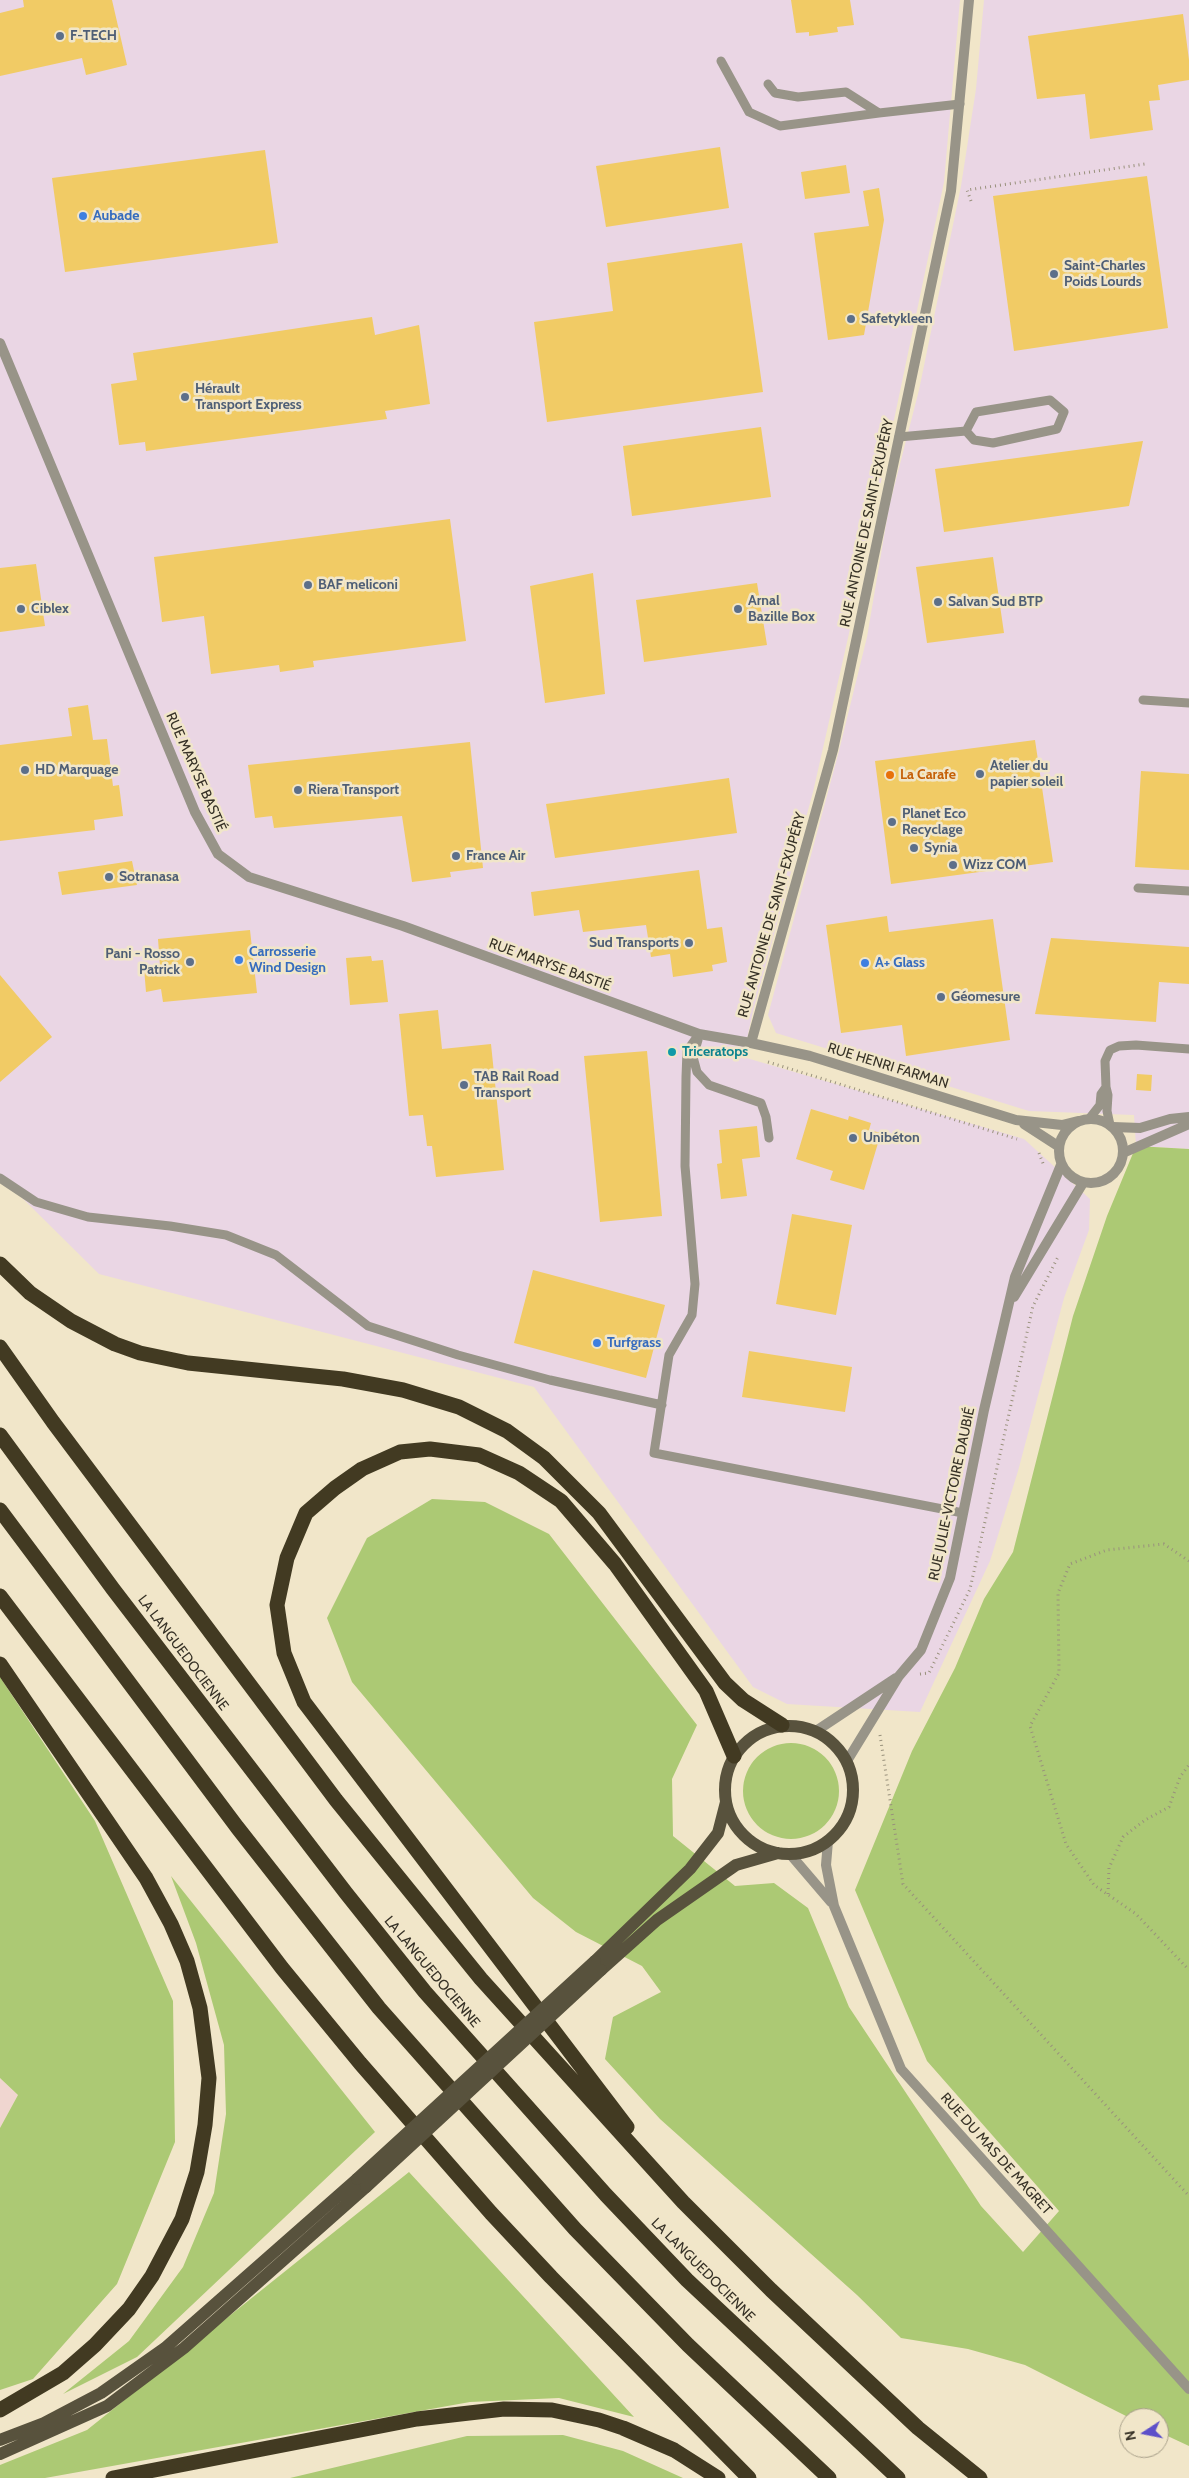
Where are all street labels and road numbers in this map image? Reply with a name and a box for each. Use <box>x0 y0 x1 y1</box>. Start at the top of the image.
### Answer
street label: RUE ANTOINE DE SAINT-EXUPÉRY <box>837 417 897 629</box>
street label: RUE MARYSE BASTIÉ <box>162 710 230 834</box>
street label: RUE ANTOINE DE SAINT-EXUPÉRY <box>735 811 809 1019</box>
street label: RUE MARYSE BASTIÉ <box>487 935 613 995</box>
street label: RUE HENRI FARMAN <box>825 1040 951 1092</box>
street label: RUE JULIE-VICTOIRE DAUBIÉ <box>925 1406 979 1582</box>
street label: LA LANGUEDOCIENNE <box>134 1592 232 1714</box>
street label: LA LANGUEDOCIENNE <box>381 1913 483 2031</box>
street label: RUE DU MAS DE MAGRET <box>937 2090 1055 2218</box>
street label: LA LANGUEDOCIENNE <box>648 2215 758 2325</box>

